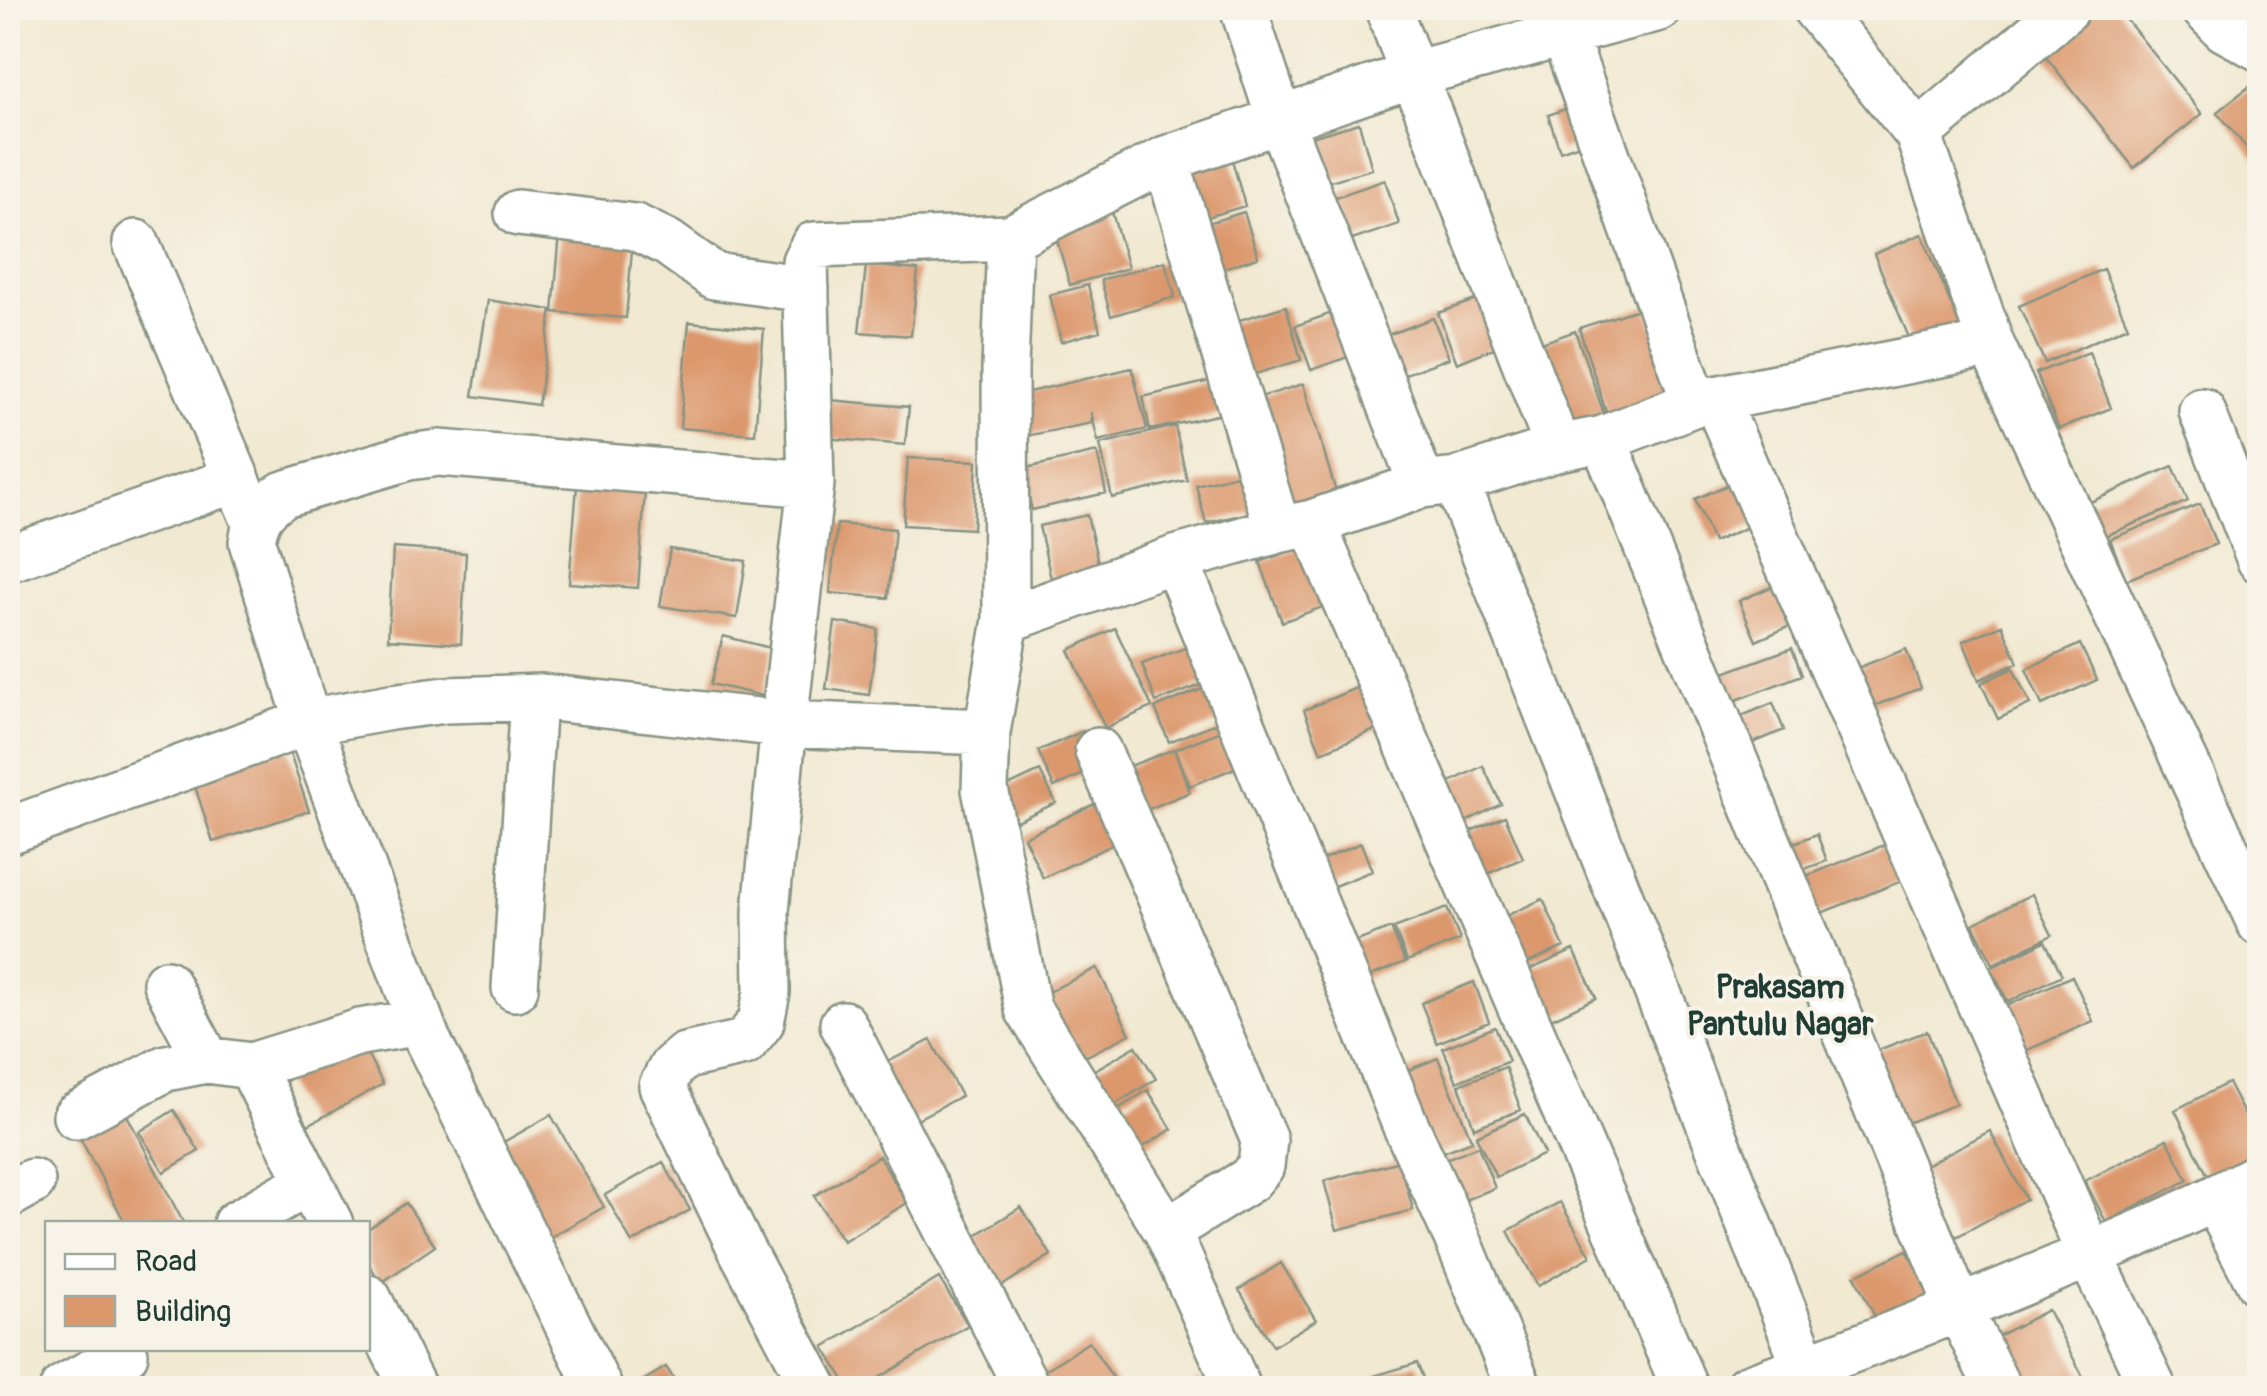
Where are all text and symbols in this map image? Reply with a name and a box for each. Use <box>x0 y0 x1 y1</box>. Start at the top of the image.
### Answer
district label: Prakasam Pantulu Nagar <box>1687 968 1874 1045</box>
legend <box>45 1221 370 1351</box>
text: Road <box>135 1243 197 1280</box>
text: Building <box>135 1293 231 1330</box>

